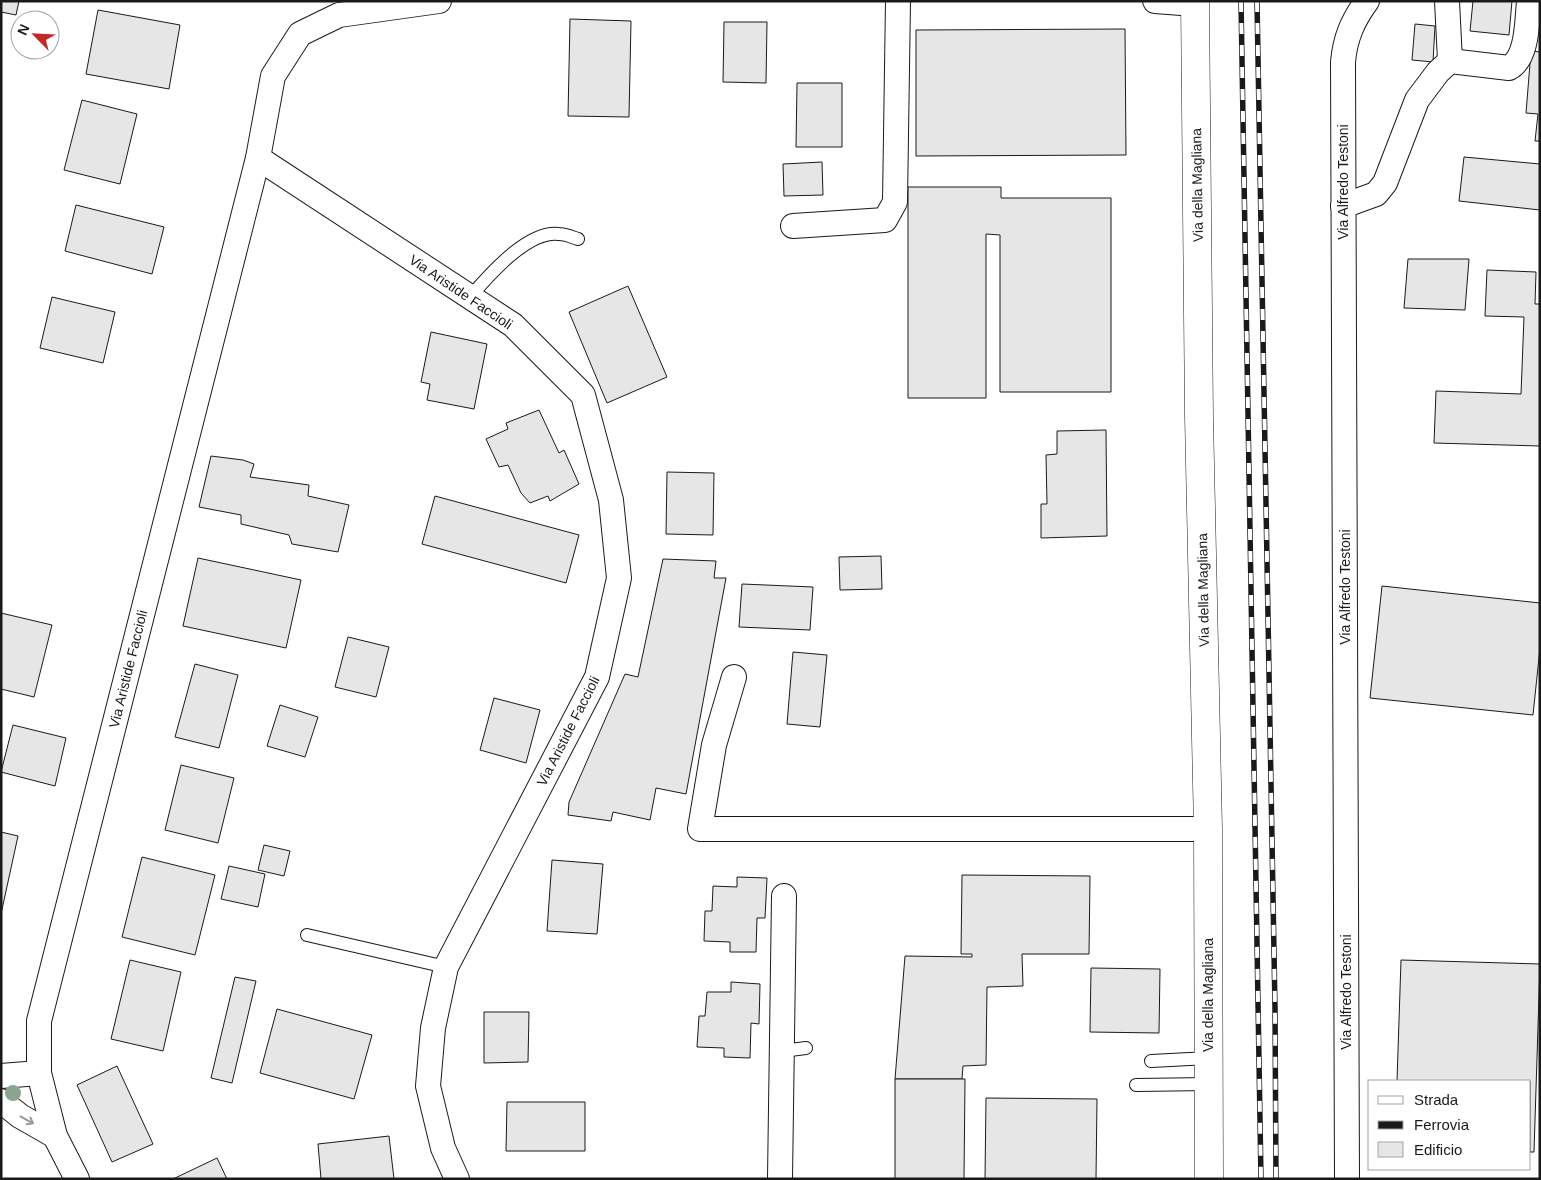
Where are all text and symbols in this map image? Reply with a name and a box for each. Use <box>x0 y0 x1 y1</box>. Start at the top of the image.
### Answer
north arrow <box>10 10 60 60</box>
text: N <box>14 22 32 38</box>
street label: Via Alfredo Testoni <box>1335 124 1351 240</box>
street label: Via della Magliana <box>1188 128 1206 242</box>
street label: Via Aristide Faccioli <box>406 251 516 333</box>
street label: Via Alfredo Testoni <box>1337 529 1353 645</box>
street label: Via della Magliana <box>1194 533 1212 647</box>
street label: Via Aristide Faccioli <box>106 608 150 730</box>
street label: Via Aristide Faccioli <box>533 673 603 789</box>
street label: Via Alfredo Testoni <box>1338 934 1354 1050</box>
street label: Via della Magliana <box>1200 938 1216 1052</box>
legend <box>1368 1080 1531 1170</box>
text: Strada <box>1414 1091 1459 1108</box>
one-way arrow <box>20 1115 35 1125</box>
text: Ferrovia <box>1414 1116 1470 1133</box>
text: Edificio <box>1414 1141 1462 1158</box>

